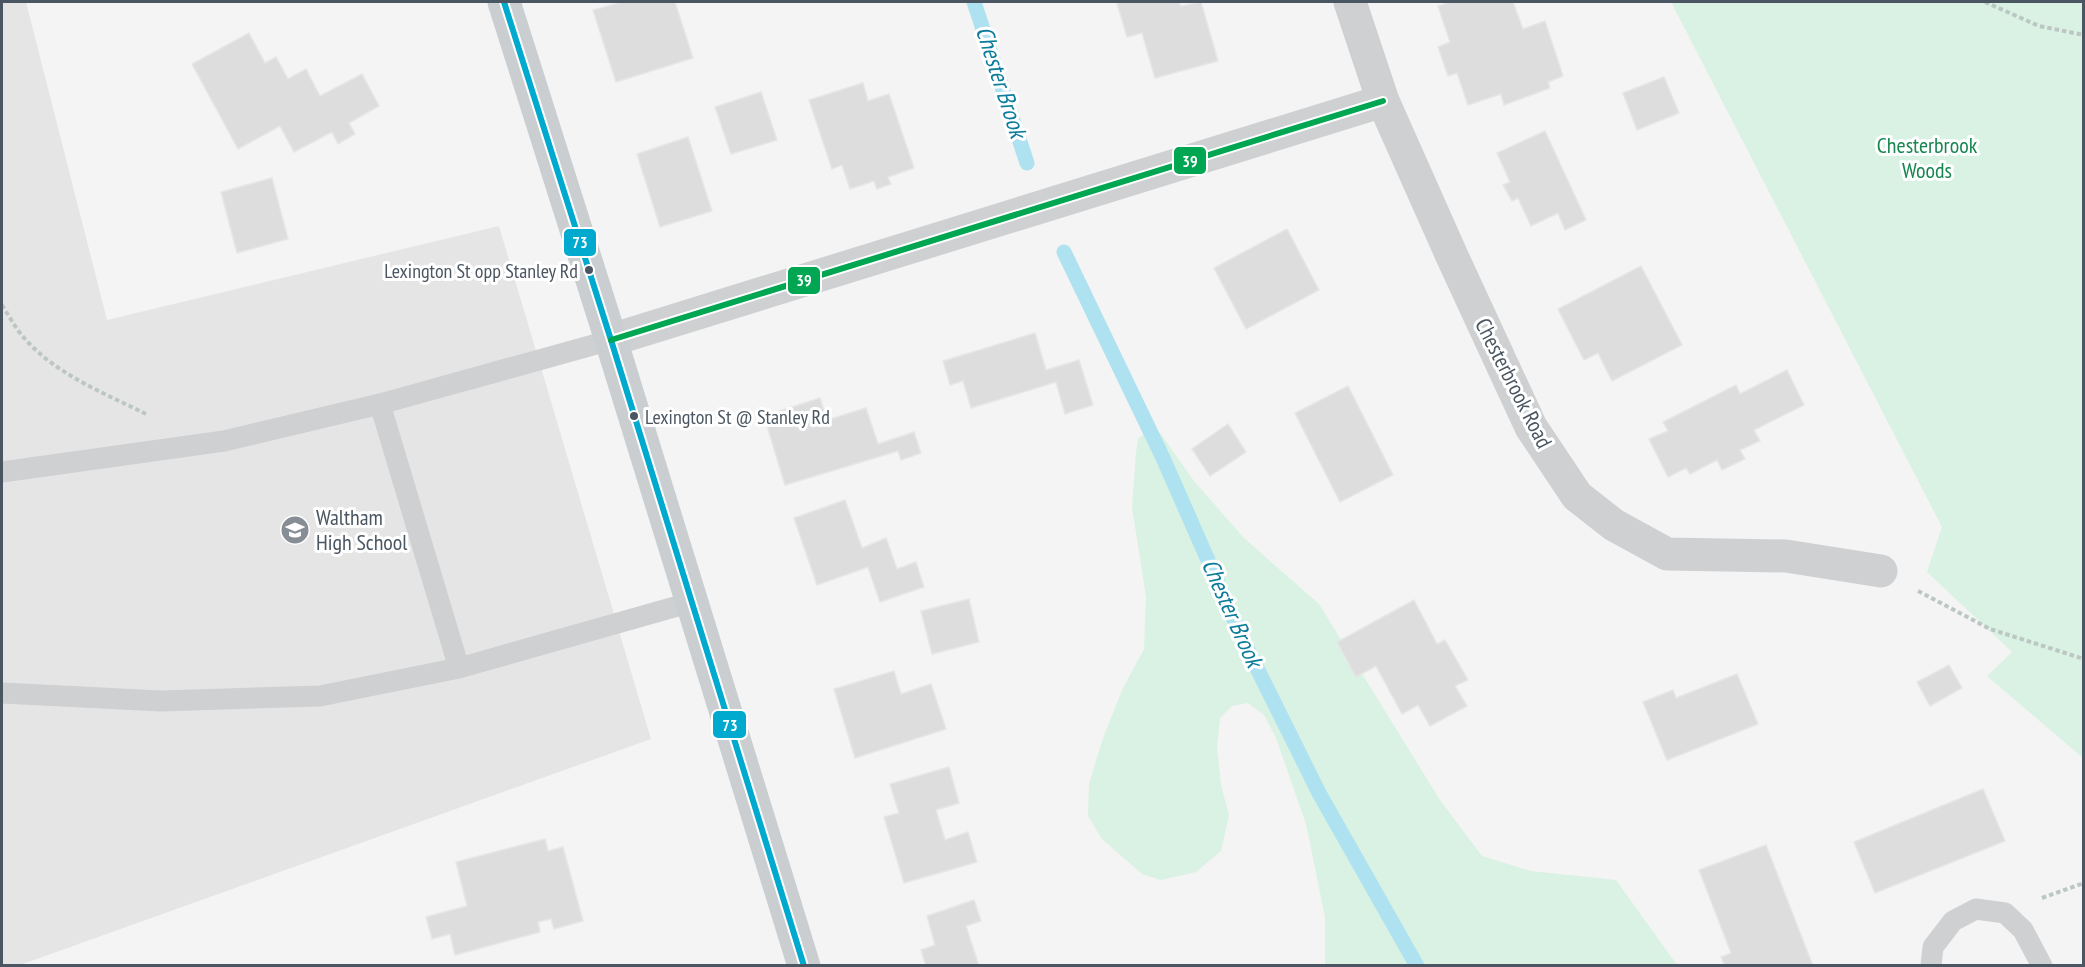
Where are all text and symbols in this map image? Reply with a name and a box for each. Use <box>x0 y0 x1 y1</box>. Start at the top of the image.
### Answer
water label: Chester Brook <box>969 22 1035 144</box>
park label: Chesterbrook Woods <box>1877 131 1978 184</box>
line badge: 39 <box>1173 146 1207 175</box>
text: 39 <box>1182 151 1198 171</box>
line badge: 73 <box>563 228 597 257</box>
text: 73 <box>572 232 588 252</box>
place label: Lexington St opp Stanley Rd <box>384 258 578 284</box>
marker: Lexington St opp Stanley Rd <box>583 264 595 276</box>
line badge: 39 <box>787 266 821 295</box>
text: 39 <box>796 270 812 290</box>
street label: Chesterbrook Road <box>1469 313 1559 453</box>
place label: Lexington St @ Stanley Rd <box>645 404 830 430</box>
marker: Lexington St @ Stanley Rd <box>628 410 640 422</box>
place label: Waltham High School <box>316 503 408 556</box>
school or university icon: Waltham High School <box>279 514 311 546</box>
water label: Chester Brook <box>1195 554 1271 674</box>
line badge: 73 <box>712 710 747 739</box>
text: 73 <box>722 715 738 735</box>

